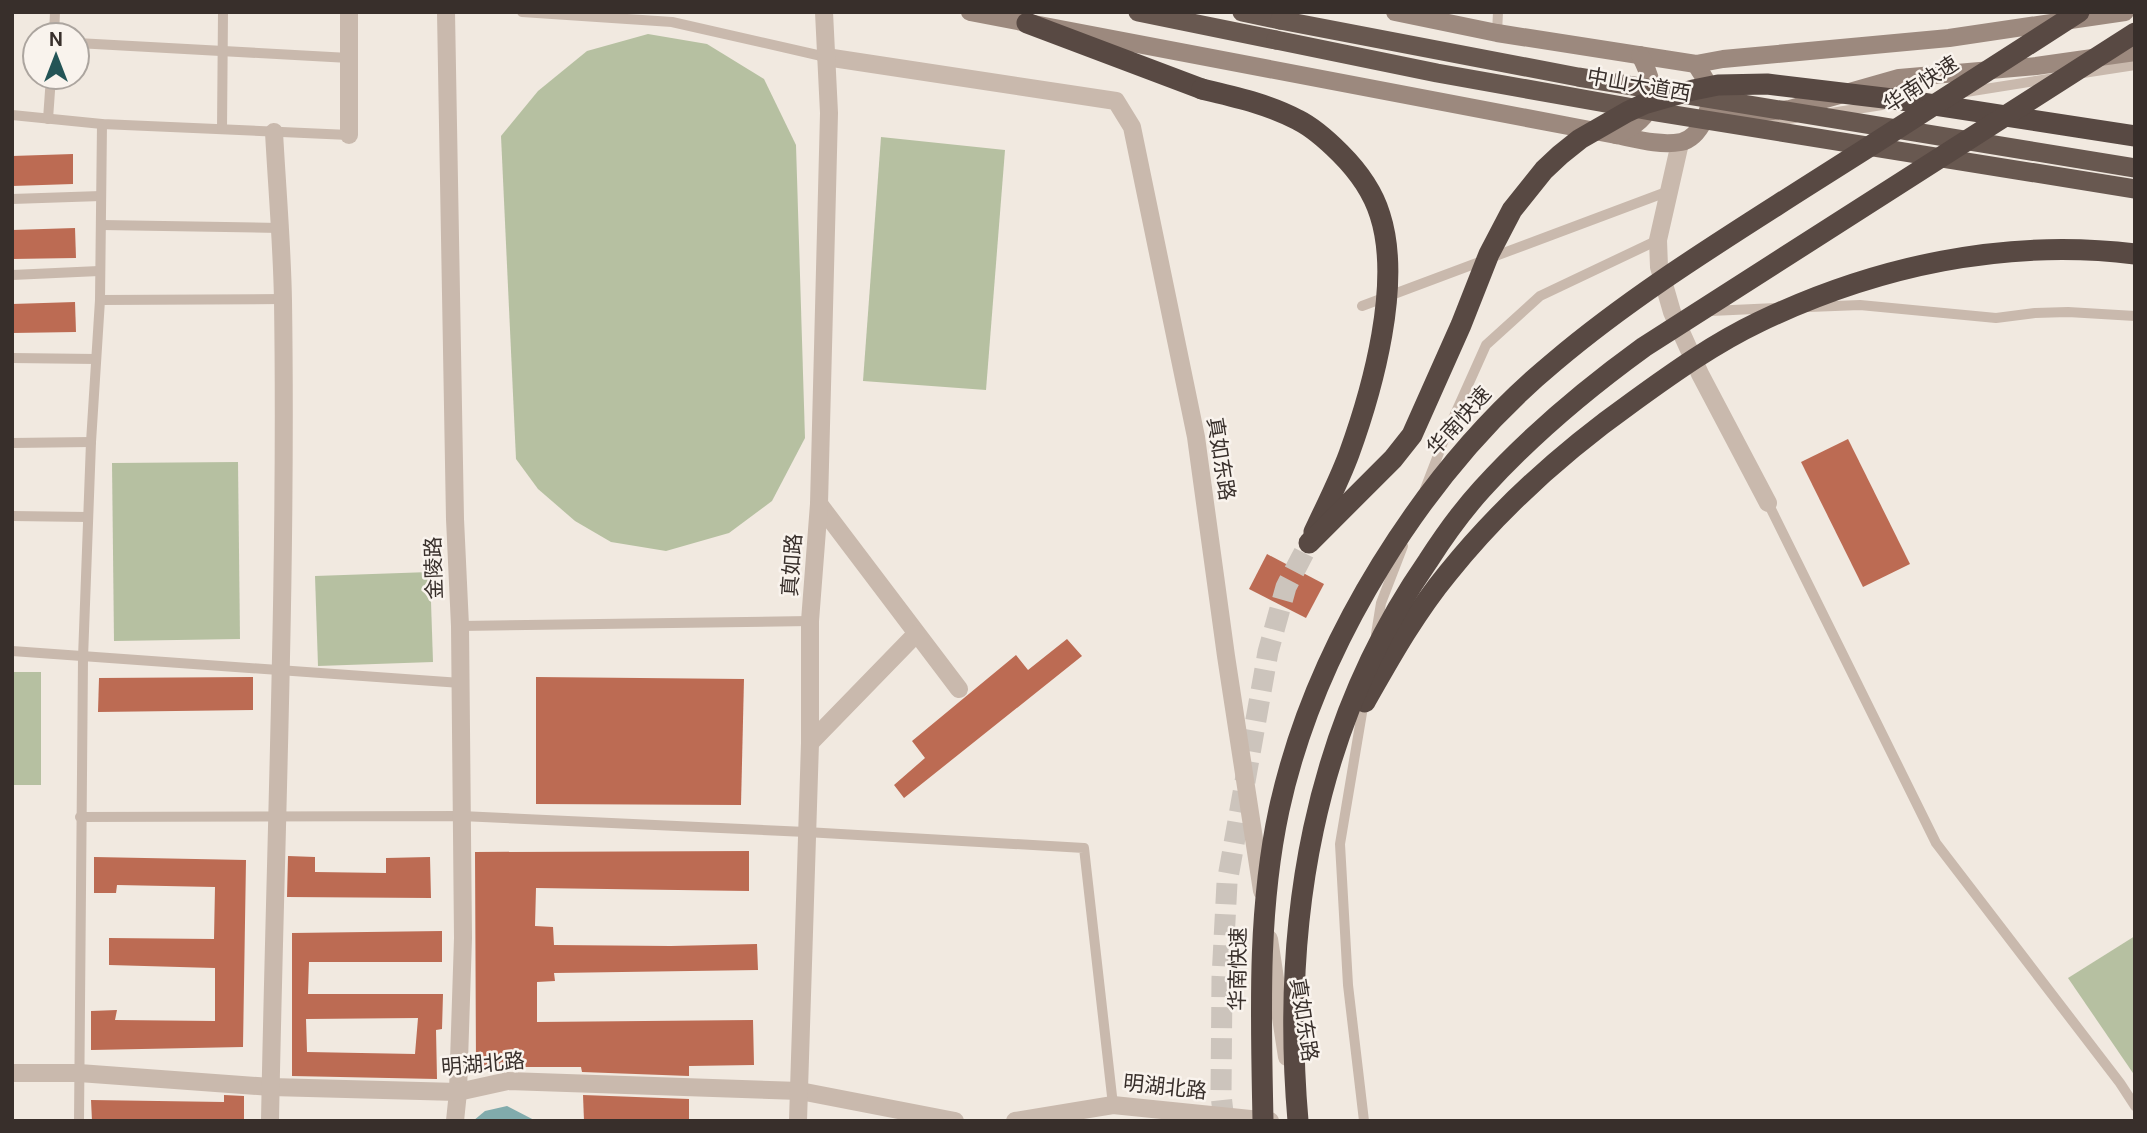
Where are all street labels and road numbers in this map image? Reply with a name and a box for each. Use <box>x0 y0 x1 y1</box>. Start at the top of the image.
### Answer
street label: 华南快速 <box>1878 49 1964 119</box>
street label: 中山大道西 <box>1585 62 1693 108</box>
street label: 华南快速 <box>1420 380 1498 462</box>
street label: 真如东路 <box>1201 415 1241 503</box>
street label: 真如路 <box>776 533 808 597</box>
street label: 金陵路 <box>419 536 449 600</box>
street label: 华南快速 <box>1223 927 1253 1011</box>
street label: 真如东路 <box>1284 976 1324 1064</box>
street label: 明湖北路 <box>440 1046 526 1082</box>
street label: 明湖北路 <box>1122 1069 1208 1105</box>

